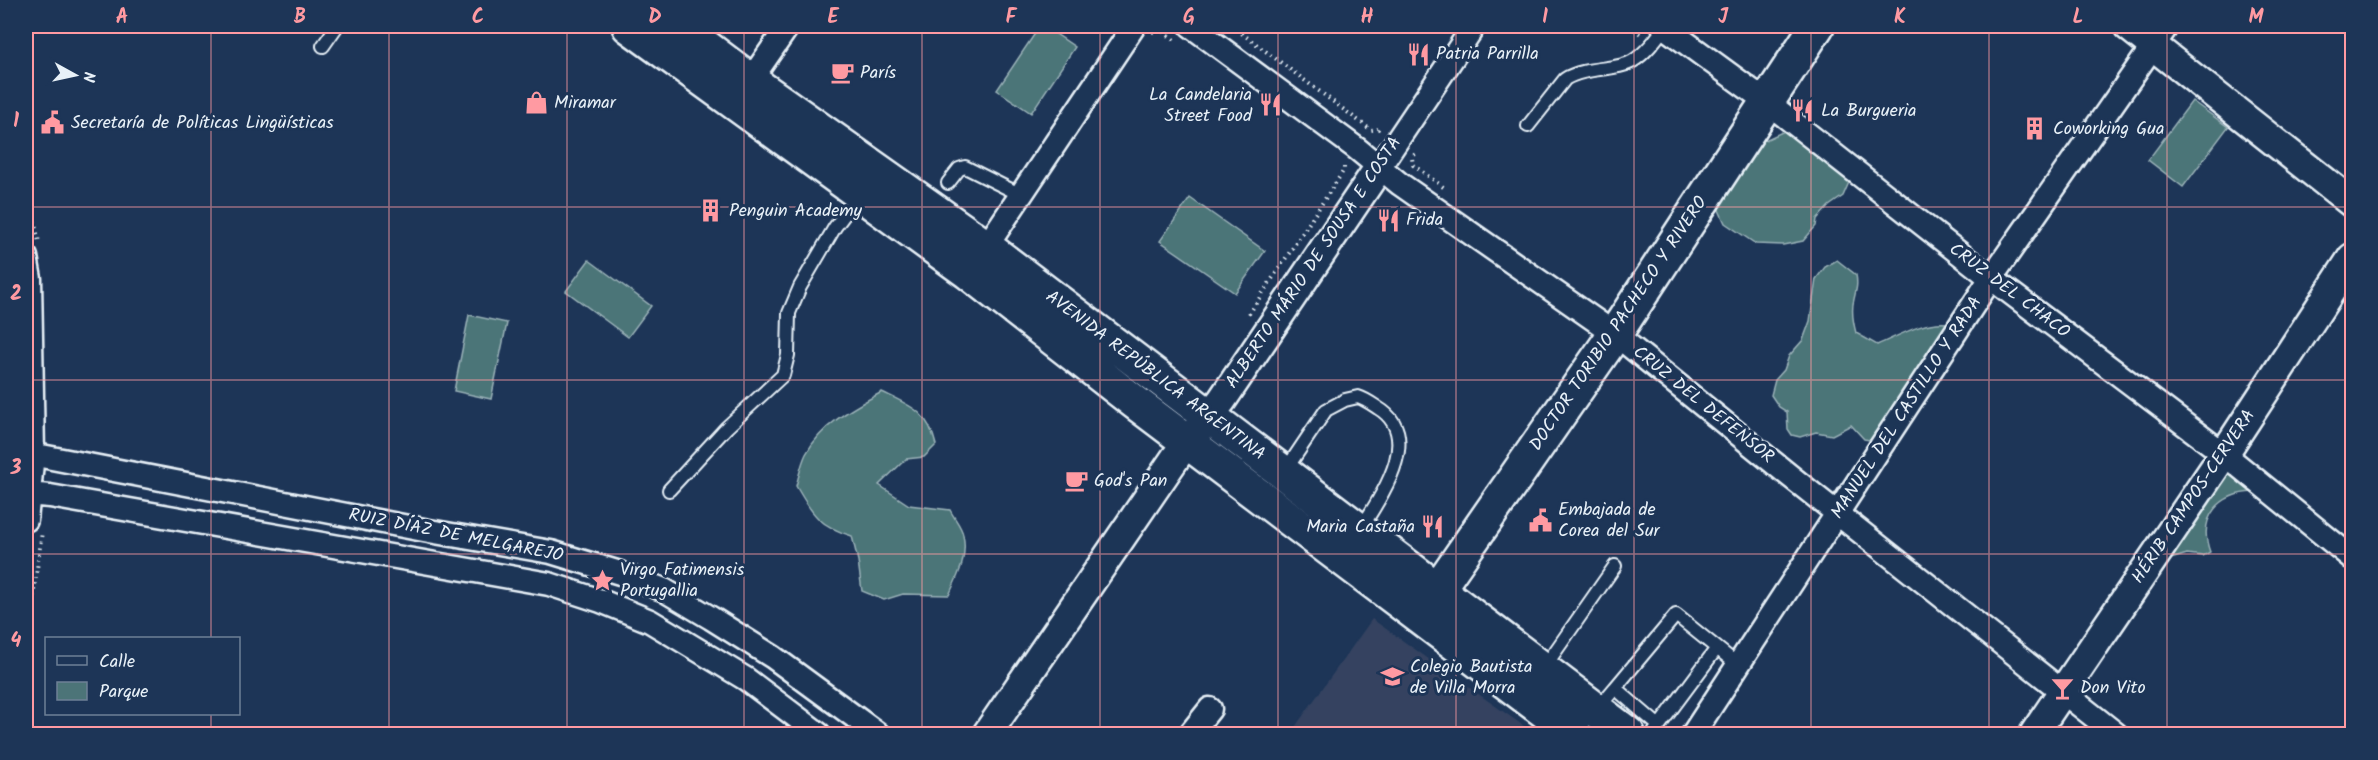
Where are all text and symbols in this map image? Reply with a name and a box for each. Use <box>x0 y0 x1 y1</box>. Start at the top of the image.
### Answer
text: A <box>116 2 128 34</box>
text: B <box>294 2 306 34</box>
text: C <box>472 2 484 34</box>
text: D <box>648 2 662 34</box>
text: E <box>827 2 839 34</box>
text: F <box>1006 2 1018 34</box>
text: G <box>1183 2 1195 34</box>
text: H <box>1360 2 1374 34</box>
text: I <box>1542 2 1548 34</box>
text: J <box>1718 2 1729 34</box>
text: K <box>1894 2 1906 34</box>
text: L <box>2073 2 2083 34</box>
text: M <box>2248 2 2264 34</box>
place label: Patria Parrilla <box>1436 40 1539 69</box>
restaurant icon: Patria Parrilla <box>1405 41 1431 67</box>
north arrow <box>45 45 105 105</box>
place label: París <box>860 59 896 88</box>
cafe icon: París <box>829 60 855 86</box>
text: N <box>75 70 101 84</box>
place label: La Candelaria Street Food <box>1149 81 1253 131</box>
place label: Miramar <box>554 89 617 118</box>
shop icon: Miramar <box>523 90 549 116</box>
restaurant icon: La Candelaria Street Food <box>1257 92 1283 118</box>
place label: La Burgueria <box>1821 97 1917 126</box>
restaurant icon: La Burgueria <box>1790 98 1816 124</box>
text: 1 <box>13 106 19 138</box>
place label: Secretaría de Políticas Lingüísticas <box>71 109 334 138</box>
public building icon: Secretaría de Políticas Lingüísticas <box>40 110 66 136</box>
place label: Coworking Gua <box>2053 115 2164 144</box>
building icon: Coworking Gua <box>2022 116 2048 142</box>
street label: ALBERTO MÁRIO DE SOUSA E COSTA <box>1218 131 1410 395</box>
street label: DOCTOR TORIBIO PACHECO Y RIVERO <box>1522 191 1716 457</box>
place label: Penguin Academy <box>729 197 863 226</box>
building icon: Penguin Academy <box>698 198 724 224</box>
place label: Frida <box>1406 206 1443 235</box>
restaurant icon: Frida <box>1375 207 1401 233</box>
street label: CRUZ DEL CHACO <box>1942 236 2076 346</box>
text: 2 <box>10 279 22 311</box>
street label: AVENIDA REPÚBLICA ARGENTINA <box>1039 283 1271 469</box>
street label: MANUEL DEL CASTILLO Y RADA <box>1824 291 1990 525</box>
street label: CRUZ DEL DEFENSOR <box>1626 339 1780 471</box>
street label: HÉRIB CAMPOS-CERVERA <box>2125 404 2263 590</box>
text: 3 <box>10 453 22 485</box>
place label: God's Pan <box>1094 467 1167 496</box>
cafe icon: God's Pan <box>1063 468 1089 494</box>
place label: Embajada de Corea del Sur <box>1558 496 1661 546</box>
street label: RUIZ DÍAZ DE MELGAREJO <box>346 501 566 571</box>
public building icon: Embajada de Corea del Sur <box>1527 507 1553 533</box>
place label: Maria Castaña <box>1306 513 1415 542</box>
restaurant icon: Maria Castaña <box>1420 514 1446 540</box>
place label: Virgo Fatimensis Portugallia <box>620 556 745 606</box>
place icon: Virgo Fatimensis Portugallia <box>589 567 615 593</box>
text: 4 <box>11 626 22 658</box>
legend <box>45 637 240 715</box>
text: Calle <box>99 648 135 677</box>
place label: Colegio Bautista de Villa Morra <box>1410 653 1533 703</box>
school or university icon: Colegio Bautista de Villa Morra <box>1379 664 1405 690</box>
place label: Don Vito <box>2080 674 2146 703</box>
bar icon: Don Vito <box>2049 675 2075 701</box>
text: Parque <box>99 678 148 707</box>

